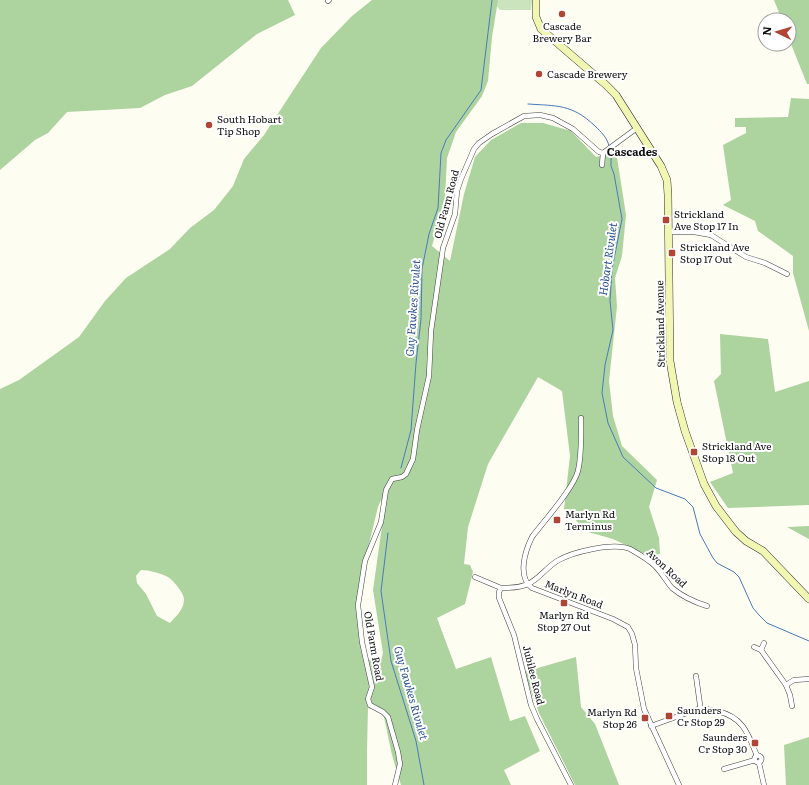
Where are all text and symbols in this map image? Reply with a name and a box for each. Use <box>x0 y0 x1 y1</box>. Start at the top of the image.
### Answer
marker: Cascade Brewery Bar <box>557 9 567 19</box>
north arrow <box>757 12 797 52</box>
place label: Cascade Brewery Bar <box>533 18 592 45</box>
text: N <box>758 26 774 36</box>
place label: Cascade Brewery <box>547 66 628 81</box>
marker: Cascade Brewery <box>534 69 544 79</box>
place label: South Hobart Tip Shop <box>217 111 281 138</box>
marker: South Hobart Tip Shop <box>204 120 214 130</box>
district label: Cascades <box>607 143 658 159</box>
street label: Old Farm Road <box>429 168 462 240</box>
place label: Strickland Ave Stop 17 In <box>674 206 739 233</box>
marker: Strickland Ave Stop 17 In <box>661 215 671 225</box>
water label: Hobart Rivulet <box>594 221 620 297</box>
place label: Strickland Ave Stop 17 Out <box>680 239 749 266</box>
marker: Strickland Ave Stop 17 Out <box>667 248 677 258</box>
water label: Guy Fawkes Rivulet <box>401 258 423 357</box>
street label: Strickland Avenue <box>651 280 668 368</box>
place label: Strickland Ave Stop 18 Out <box>702 438 771 465</box>
marker: Strickland Ave Stop 18 Out <box>689 447 699 457</box>
place label: Marlyn Rd Terminus <box>565 506 615 533</box>
marker: Marlyn Rd Terminus <box>552 515 562 525</box>
street label: Avon Road <box>644 545 691 590</box>
street label: Marlyn Road <box>543 576 605 612</box>
marker: Marlyn Rd Stop 27 Out <box>559 598 569 608</box>
place label: Marlyn Rd Stop 27 Out <box>537 607 591 634</box>
street label: Old Farm Road <box>361 610 388 682</box>
water label: Guy Fawkes Rivulet <box>391 644 433 742</box>
street label: Jubilee Road <box>520 644 549 706</box>
place label: Saunders Cr Stop 29 <box>677 702 725 729</box>
place label: Marlyn Rd Stop 26 <box>587 704 638 731</box>
marker: Saunders Cr Stop 29 <box>664 711 674 721</box>
marker: Marlyn Rd Stop 26 <box>640 713 650 723</box>
place label: Saunders Cr Stop 30 <box>698 729 747 756</box>
marker: Saunders Cr Stop 30 <box>750 738 760 748</box>

